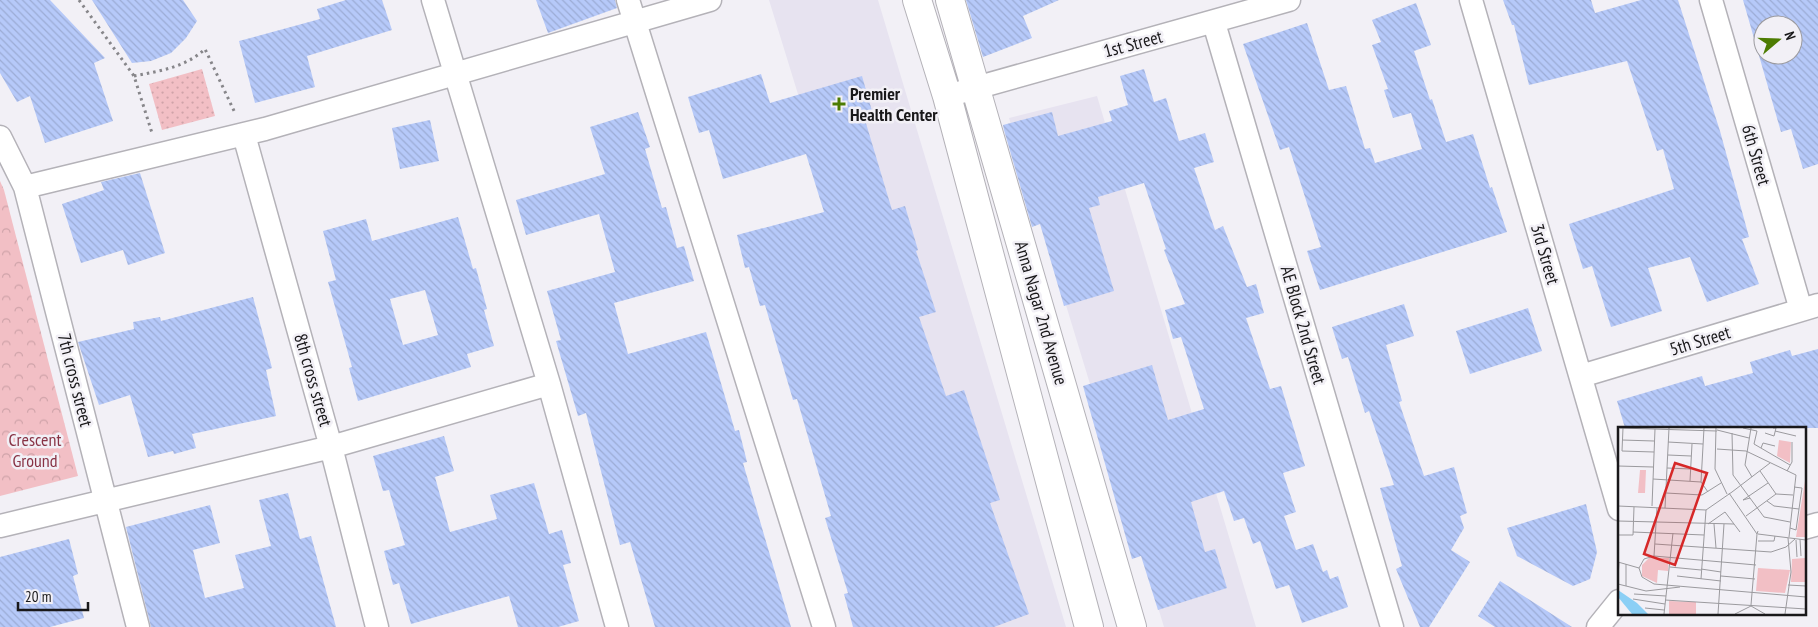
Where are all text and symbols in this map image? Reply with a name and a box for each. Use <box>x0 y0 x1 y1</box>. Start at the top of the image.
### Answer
north arrow <box>1753 15 1803 65</box>
street label: 1st Street <box>1101 25 1165 62</box>
text: N <box>1781 29 1800 42</box>
place label: Premier Health Center <box>850 82 938 126</box>
marker: Premier Health Center <box>832 97 846 111</box>
street label: 6th Street <box>1737 122 1776 188</box>
street label: 3rd Street <box>1526 221 1565 287</box>
street label: Anna Nagar 2nd Avenue <box>1010 238 1073 387</box>
street label: AE Block 2nd Street <box>1276 263 1331 387</box>
street label: 5th Street <box>1667 320 1733 361</box>
street label: 7th cross street <box>53 331 98 429</box>
street label: 8th cross street <box>289 331 338 429</box>
inset map <box>1618 427 1806 614</box>
park label: Crescent Ground <box>9 428 61 472</box>
scale bar <box>18 580 88 612</box>
text: 20 m <box>25 587 51 606</box>

